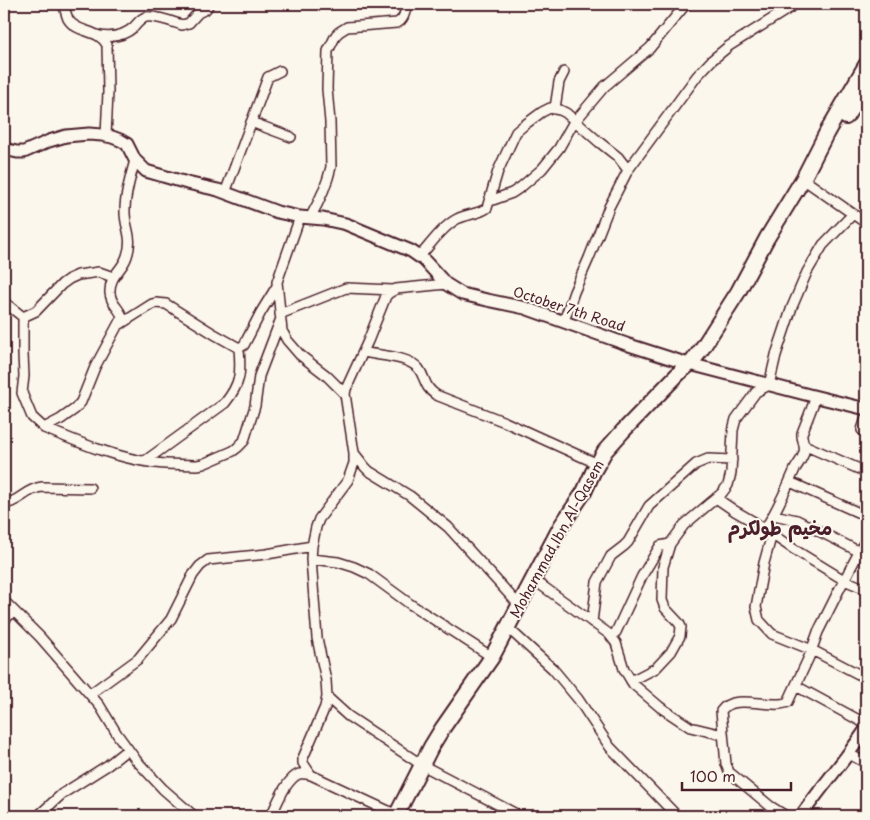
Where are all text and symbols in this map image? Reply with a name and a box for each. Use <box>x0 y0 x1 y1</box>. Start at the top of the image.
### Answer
street label: October 7th Road <box>510 281 628 337</box>
street label: Mohammad Ibn Al-Qasem <box>504 456 609 622</box>
district label: مخيم طولكرم <box>728 513 832 543</box>
scale bar <box>682 760 791 792</box>
text: 100 m <box>690 764 736 787</box>

